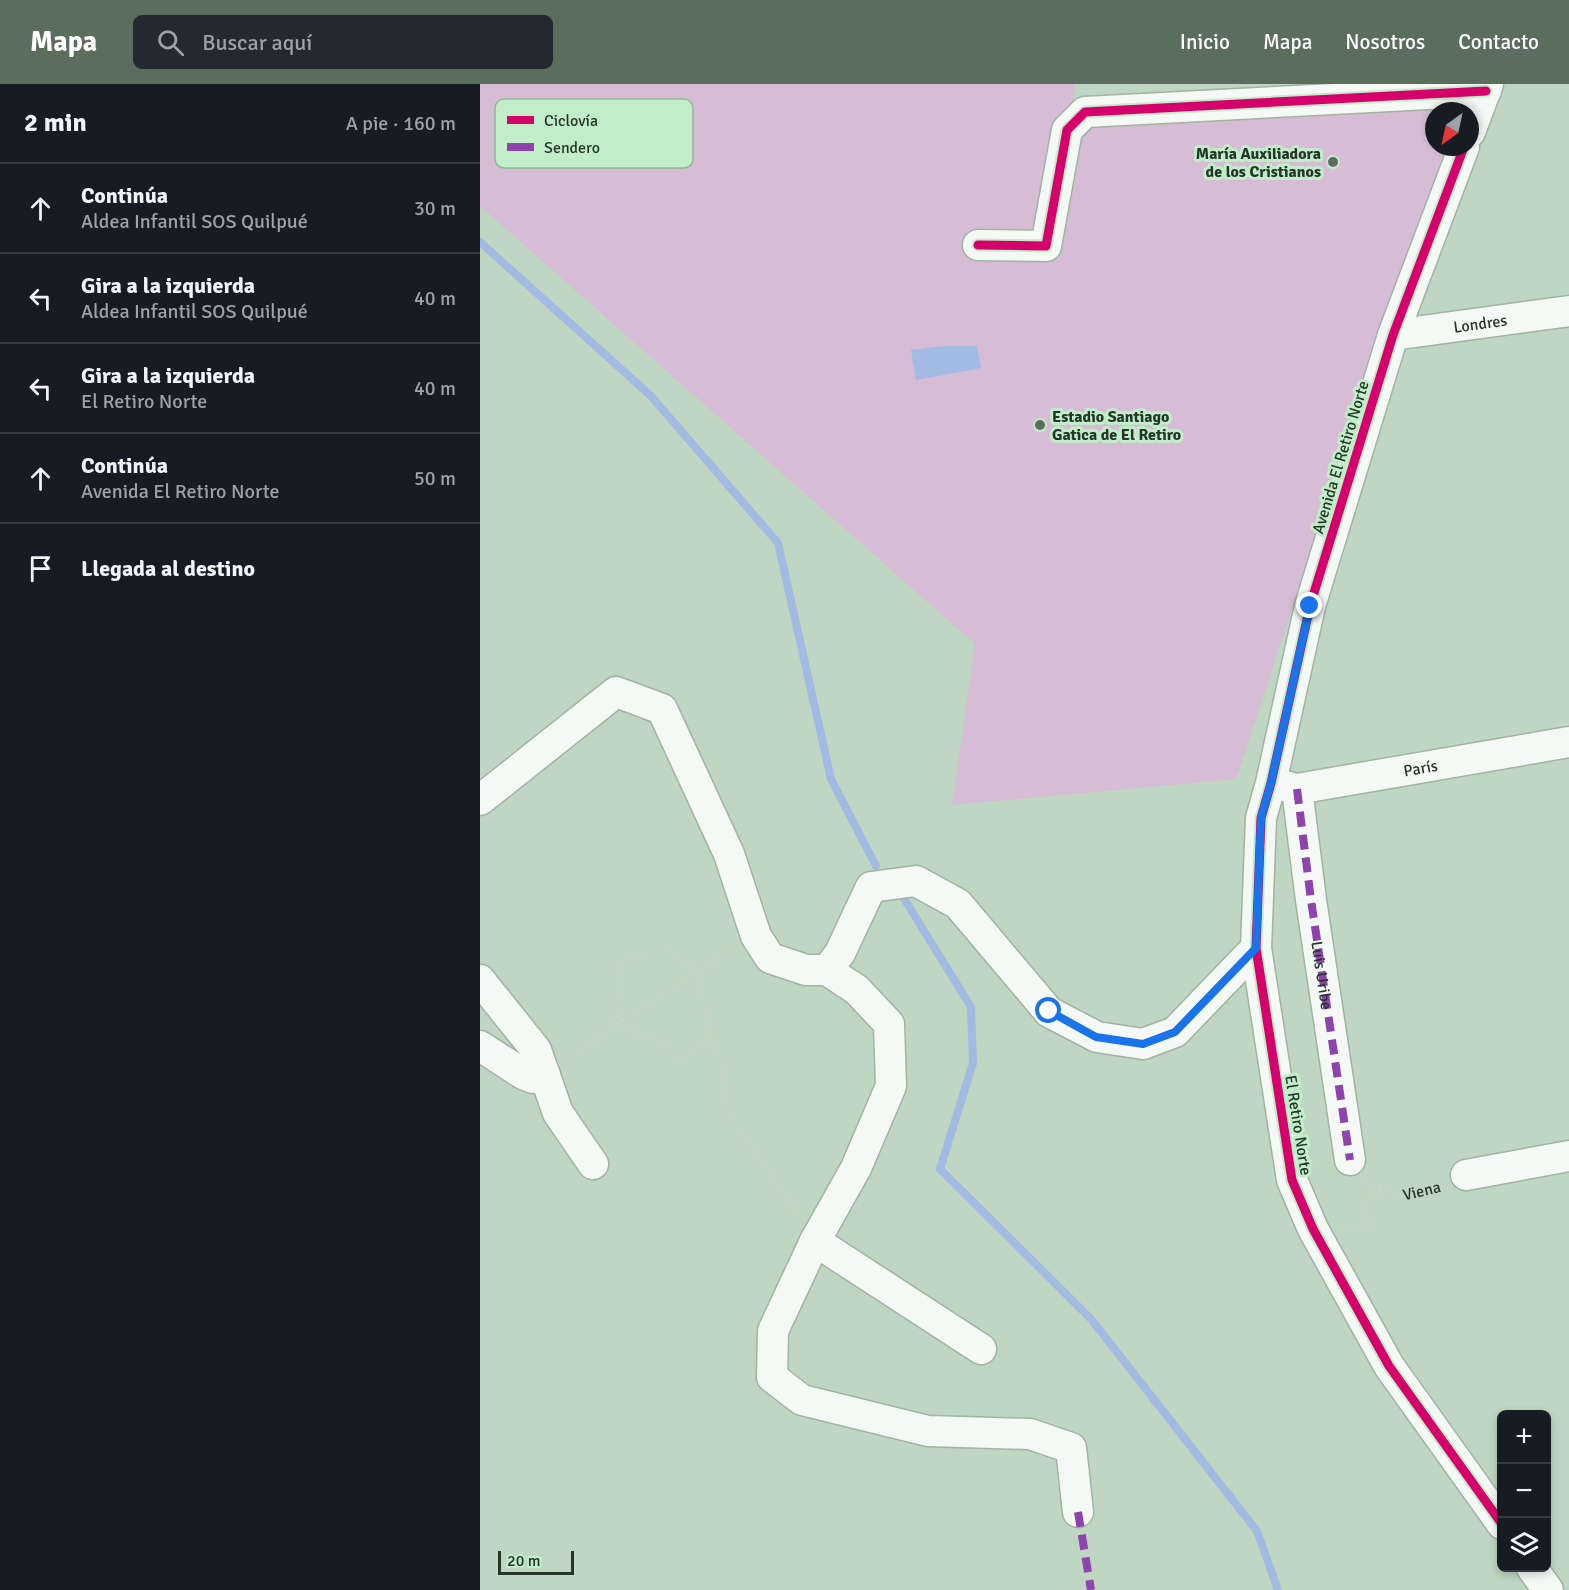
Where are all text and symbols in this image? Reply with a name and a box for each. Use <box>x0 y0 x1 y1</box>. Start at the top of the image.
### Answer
search box <box>133 15 553 69</box>
text: Mapa <box>30 25 97 59</box>
icon: search <box>154 26 187 59</box>
text: Buscar aquí <box>202 29 312 56</box>
text: Inicio <box>1180 29 1230 55</box>
text: Mapa <box>1263 29 1312 55</box>
text: Nosotros <box>1345 29 1425 55</box>
text: Contacto <box>1458 29 1539 55</box>
legend <box>495 99 693 168</box>
north arrow <box>1425 102 1479 156</box>
text: 2 min <box>24 107 87 139</box>
text: A pie · 160 m <box>346 111 456 136</box>
text: Ciclovía <box>544 111 598 131</box>
text: Sendero <box>544 138 600 158</box>
place label: María Auxiliadora de los Cristianos <box>1196 144 1321 182</box>
marker: María Auxiliadora de los Cristianos <box>1326 155 1340 169</box>
text: Continúa <box>81 182 168 209</box>
icon: ahead <box>24 192 57 225</box>
text: 30 m <box>414 196 456 221</box>
text: Aldea Infantil SOS Quilpué <box>81 209 308 234</box>
text: Gira a la izquierda <box>81 272 255 299</box>
icon: left <box>24 282 57 315</box>
text: 40 m <box>414 286 456 311</box>
text: Aldea Infantil SOS Quilpué <box>81 299 308 324</box>
street label: Londres <box>1452 311 1508 338</box>
text: Gira a la izquierda <box>81 362 255 389</box>
icon: left <box>24 372 57 405</box>
text: 40 m <box>414 376 456 401</box>
street label: Avenida El Retiro Norte <box>1308 378 1374 536</box>
text: El Retiro Norte <box>81 389 207 414</box>
place label: Estadio Santiago Gatica de El Retiro <box>1052 407 1181 445</box>
marker: Estadio Santiago Gatica de El Retiro <box>1033 418 1047 432</box>
text: Continúa <box>81 452 168 479</box>
icon: ahead <box>24 462 57 495</box>
text: 50 m <box>414 466 456 491</box>
text: Avenida El Retiro Norte <box>81 479 280 504</box>
icon: arrive <box>24 552 57 585</box>
text: Llegada al destino <box>81 555 255 582</box>
route end <box>1296 592 1322 618</box>
street label: París <box>1402 756 1439 781</box>
street label: Luis Uribe <box>1306 940 1336 1011</box>
route start <box>1035 997 1061 1023</box>
street label: El Retiro Norte <box>1280 1074 1316 1177</box>
street label: Viena <box>1401 1177 1443 1205</box>
map controls <box>1497 1410 1551 1572</box>
button: + <box>1497 1410 1551 1464</box>
button: − <box>1497 1464 1551 1518</box>
button: layers <box>1497 1518 1551 1572</box>
scale bar <box>498 1548 574 1576</box>
text: 20 m <box>507 1551 541 1571</box>

